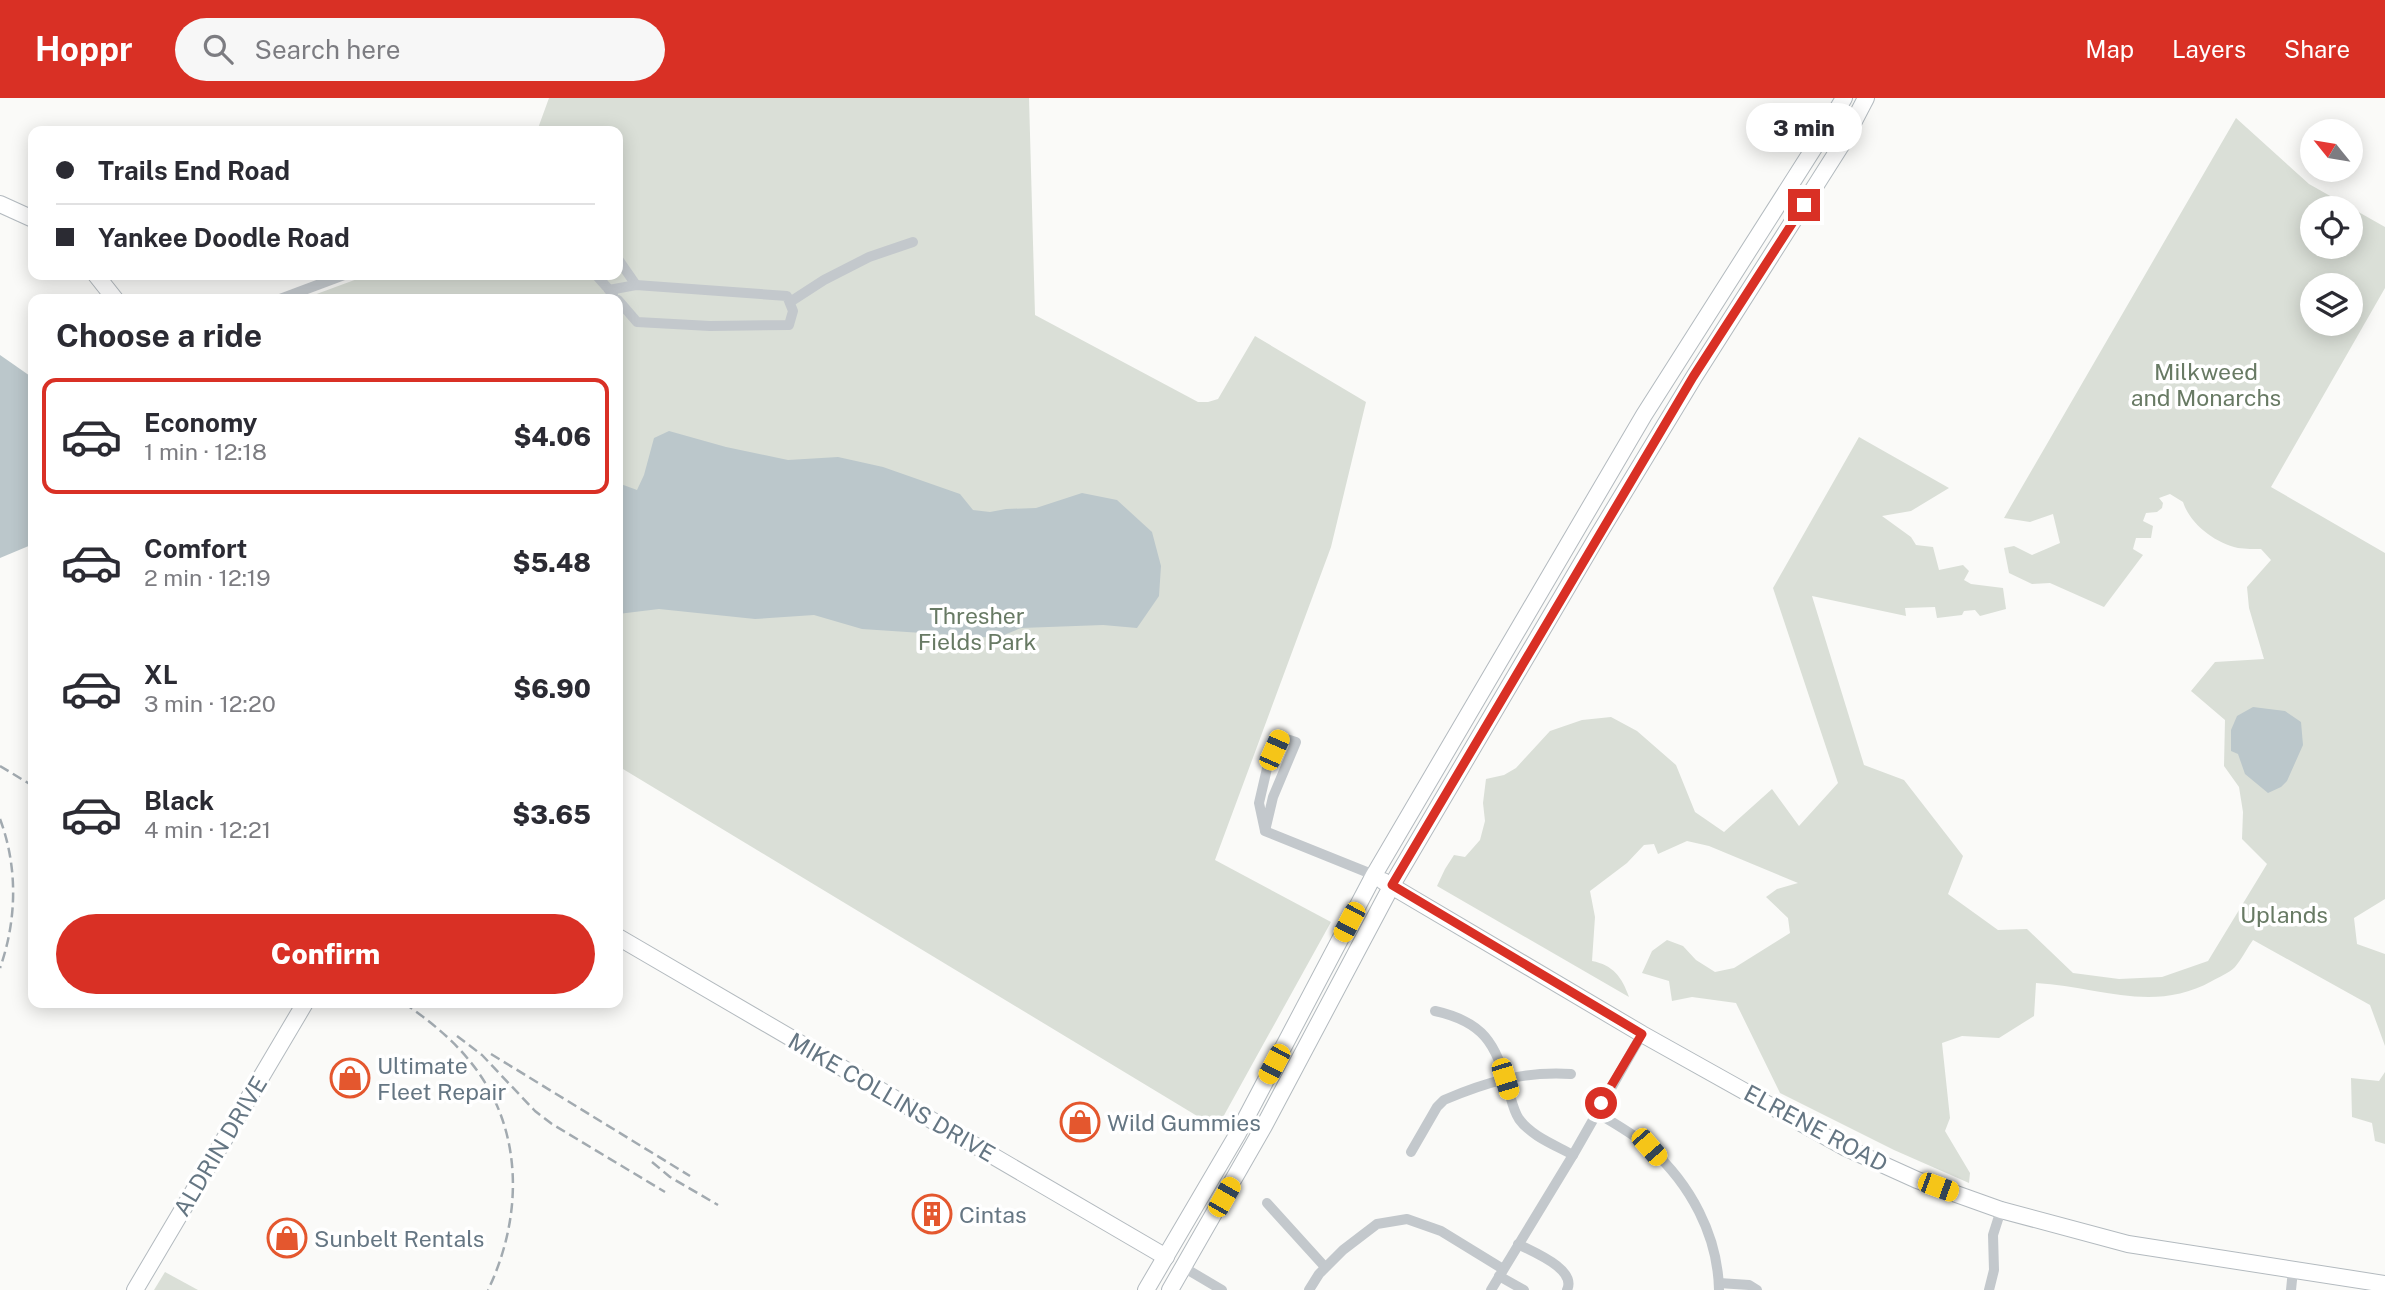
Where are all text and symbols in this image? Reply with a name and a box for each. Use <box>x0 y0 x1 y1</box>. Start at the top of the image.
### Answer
search box <box>175 18 665 81</box>
text: Hoppr <box>35 30 133 68</box>
icon: search <box>199 30 237 68</box>
text: Search here <box>255 34 401 65</box>
text: Map <box>2085 35 2134 63</box>
text: Layers <box>2172 35 2246 63</box>
text: Share <box>2284 35 2350 63</box>
callout: 3 min <box>1746 104 1862 153</box>
text: 3 min <box>1773 114 1835 141</box>
north arrow <box>2300 119 2362 182</box>
map controls <box>2300 119 2363 336</box>
text: Trails End Road <box>98 155 290 186</box>
route end <box>1788 189 1820 221</box>
button: locate <box>2300 196 2363 259</box>
text: Yankee Doodle Road <box>98 222 350 253</box>
button: layers <box>2300 273 2363 336</box>
text: Choose a ride <box>56 317 262 354</box>
park label: Milkweed and Monarchs <box>2131 358 2281 411</box>
icon: car <box>60 405 123 468</box>
text: Economy <box>144 407 257 438</box>
text: $4.06 <box>513 421 591 452</box>
text: 1 min · 12:18 <box>144 438 267 465</box>
icon: car <box>60 531 123 594</box>
text: Comfort <box>144 533 247 564</box>
text: $5.48 <box>512 547 591 578</box>
text: 2 min · 12:19 <box>144 564 271 591</box>
park label: Thresher Fields Park <box>918 602 1036 655</box>
icon: car <box>60 657 123 720</box>
text: XL <box>144 659 178 690</box>
text: $6.90 <box>513 673 591 704</box>
text: 3 min · 12:20 <box>144 690 276 717</box>
car <box>1256 727 1293 773</box>
icon: car <box>60 783 123 846</box>
text: Black <box>144 785 214 816</box>
text: $3.65 <box>512 799 591 830</box>
text: 4 min · 12:21 <box>144 816 271 843</box>
car <box>1330 899 1369 945</box>
park label: Uplands <box>2240 901 2328 928</box>
button: Confirm <box>56 914 595 994</box>
street label: MIKE COLLINS DRIVE <box>784 1027 1000 1167</box>
car <box>1255 1041 1294 1087</box>
place label: Ultimate Fleet Repair <box>377 1052 506 1105</box>
car <box>1489 1056 1522 1102</box>
shop icon: Ultimate Fleet Repair <box>329 1057 371 1099</box>
street label: ALDRIN DRIVE <box>168 1071 272 1221</box>
street label: ELRENE ROAD <box>1740 1079 1892 1177</box>
route start <box>1585 1087 1617 1119</box>
shop icon: Wild Gummies <box>1059 1101 1101 1143</box>
place label: Wild Gummies <box>1107 1109 1261 1136</box>
car <box>1628 1124 1671 1170</box>
car <box>1915 1170 1962 1204</box>
car <box>1205 1174 1244 1220</box>
building icon: Cintas <box>911 1193 953 1235</box>
place label: Cintas <box>959 1201 1027 1228</box>
shop icon: Sunbelt Rentals <box>266 1217 308 1259</box>
place label: Sunbelt Rentals <box>314 1225 484 1252</box>

